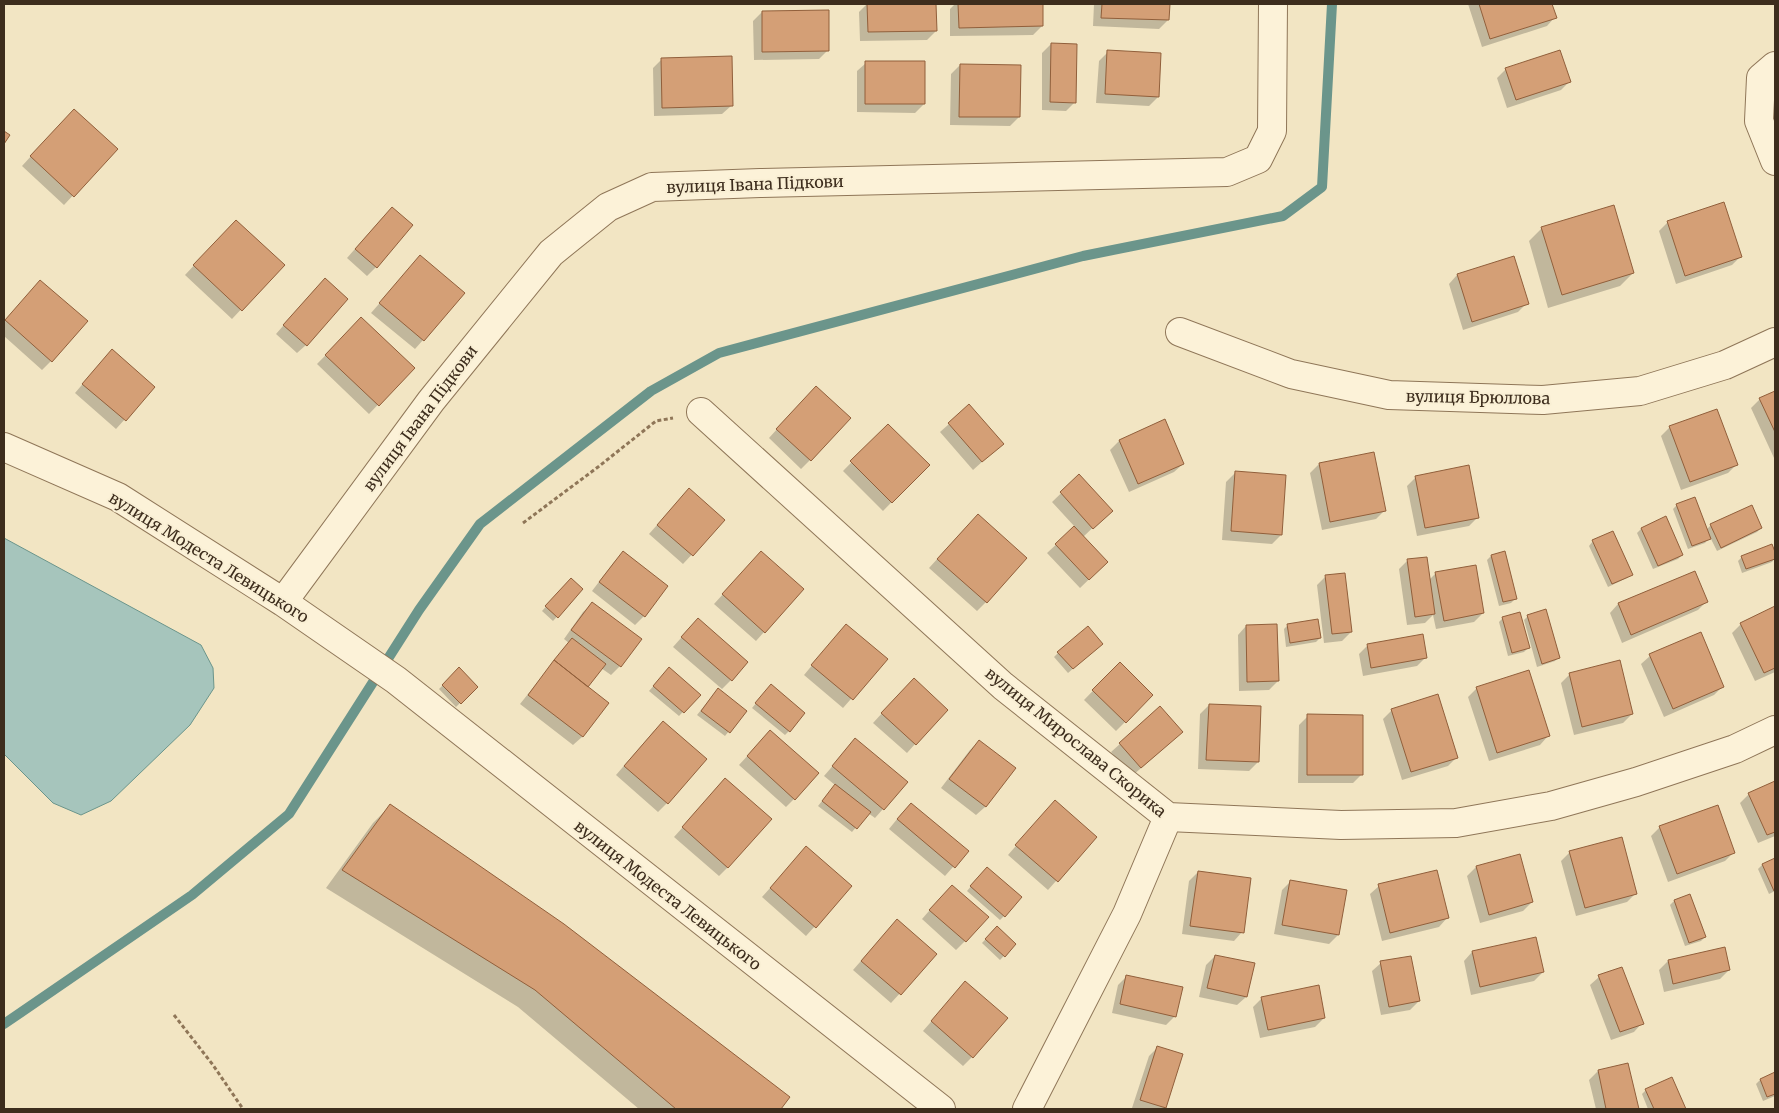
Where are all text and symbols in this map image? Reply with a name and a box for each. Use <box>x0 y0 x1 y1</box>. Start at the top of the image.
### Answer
street label: вулиця Івана Підкови <box>666 171 844 197</box>
street label: вулиця Івана Підкови <box>359 341 481 495</box>
street label: вулиця Брюллова <box>1406 386 1551 408</box>
street label: вулиця Модеста Левицького <box>105 487 313 627</box>
street label: вулиця Мирослава Скорика <box>981 663 1171 822</box>
street label: вулиця Модеста Левицького <box>570 816 766 974</box>

